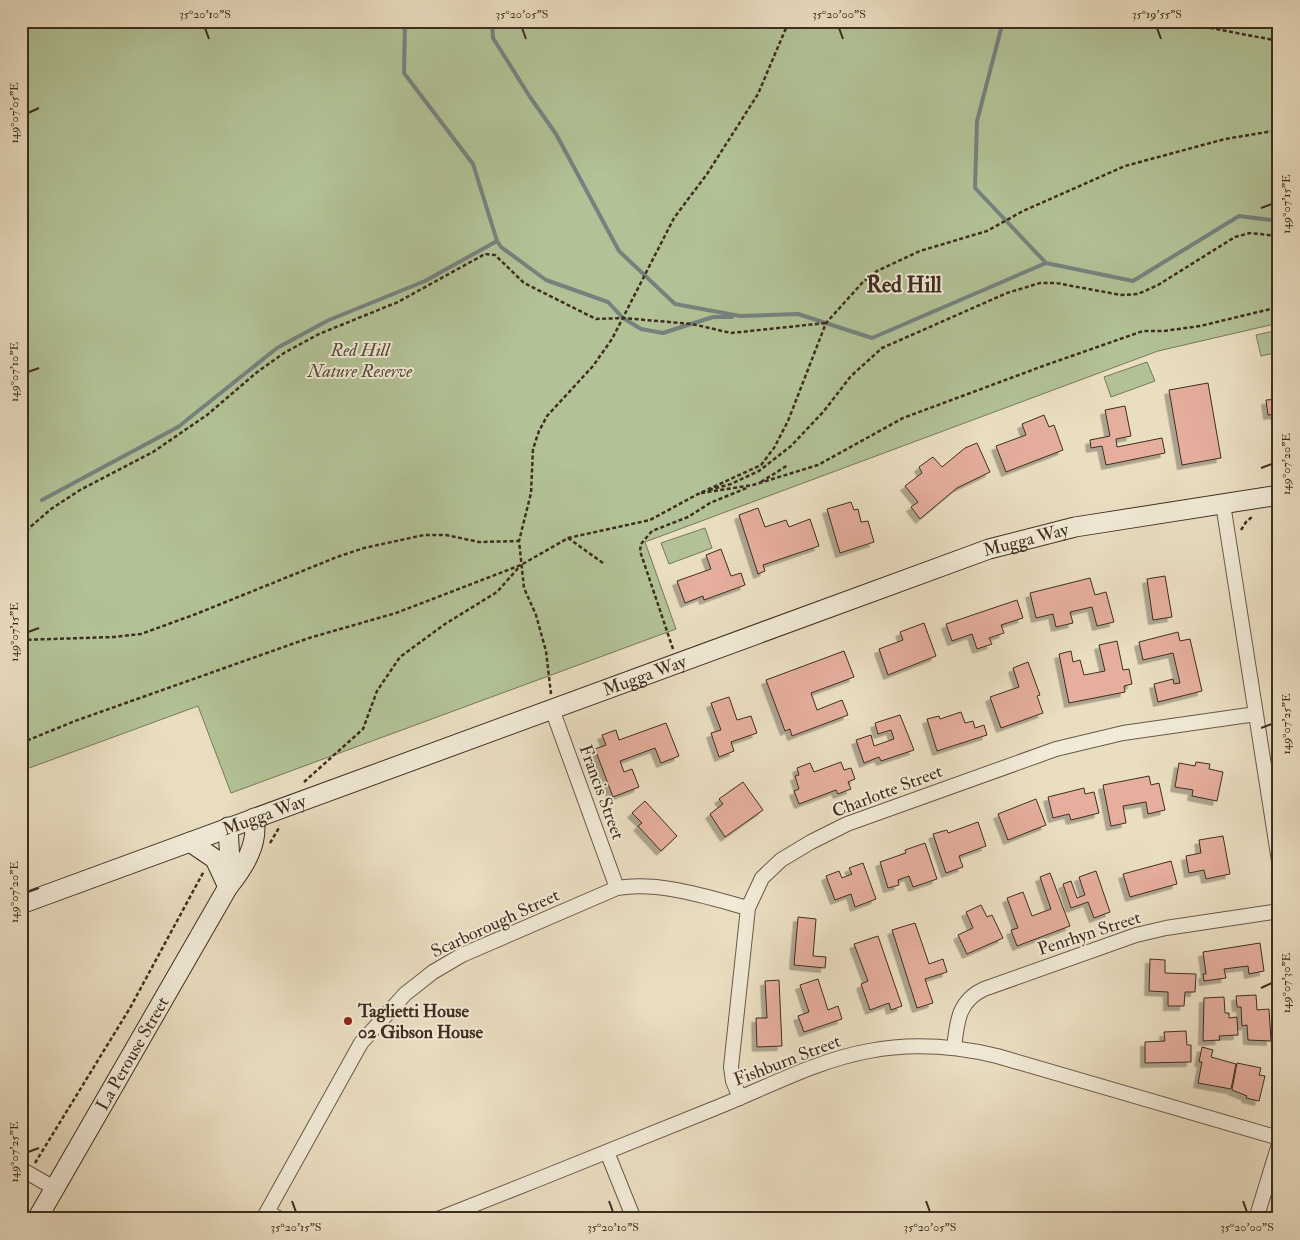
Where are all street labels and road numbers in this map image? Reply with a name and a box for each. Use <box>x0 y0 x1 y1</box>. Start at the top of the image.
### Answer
street label: Mugga Way <box>981 518 1072 562</box>
street label: Mugga Way <box>600 650 691 702</box>
street label: Francis Street <box>574 741 629 843</box>
street label: Charlotte Street <box>829 760 946 823</box>
street label: Mugga Way <box>219 789 310 841</box>
street label: Scarborough Street <box>427 884 563 963</box>
street label: Penrhyn Street <box>1035 906 1144 961</box>
street label: La Perouse Street <box>91 993 174 1115</box>
street label: Fishburn Street <box>730 1029 844 1091</box>

